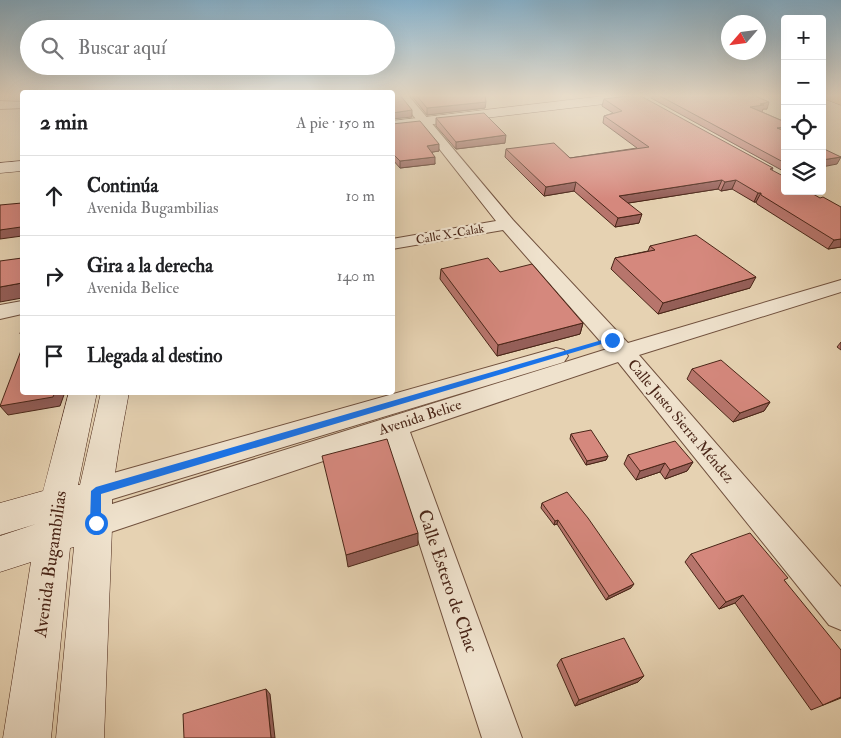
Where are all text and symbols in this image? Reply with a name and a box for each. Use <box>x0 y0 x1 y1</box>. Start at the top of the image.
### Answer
north arrow <box>721 15 766 60</box>
map controls <box>781 15 826 195</box>
button: + <box>781 15 826 60</box>
search box <box>20 20 395 75</box>
icon: search <box>38 34 66 62</box>
text: Buscar aquí <box>78 36 166 60</box>
button: − <box>781 60 826 105</box>
button: locate <box>781 105 826 150</box>
text: 2 min <box>40 109 88 136</box>
text: A pie · 150 m <box>296 113 375 133</box>
button: layers <box>781 150 826 195</box>
text: Continúa <box>87 174 158 198</box>
icon: ahead <box>40 182 68 210</box>
text: 10 m <box>345 186 375 206</box>
text: Avenida Bugambilias <box>87 198 219 218</box>
street label: Calle X-Calak <box>415 221 486 248</box>
text: Gira a la derecha <box>87 254 213 278</box>
icon: right <box>40 262 68 290</box>
text: 140 m <box>337 266 375 286</box>
text: Avenida Belice <box>87 278 179 298</box>
route end <box>601 329 624 352</box>
icon: arrive <box>40 342 68 370</box>
text: Llegada al destino <box>87 344 222 368</box>
street label: Calle Justo Sierra Méndez <box>622 355 738 488</box>
street label: Avenida Belice <box>375 395 464 440</box>
street label: Avenida Bugambilias <box>29 489 72 640</box>
street label: Calle Estero de Chac <box>412 506 483 656</box>
route start <box>85 512 108 535</box>

